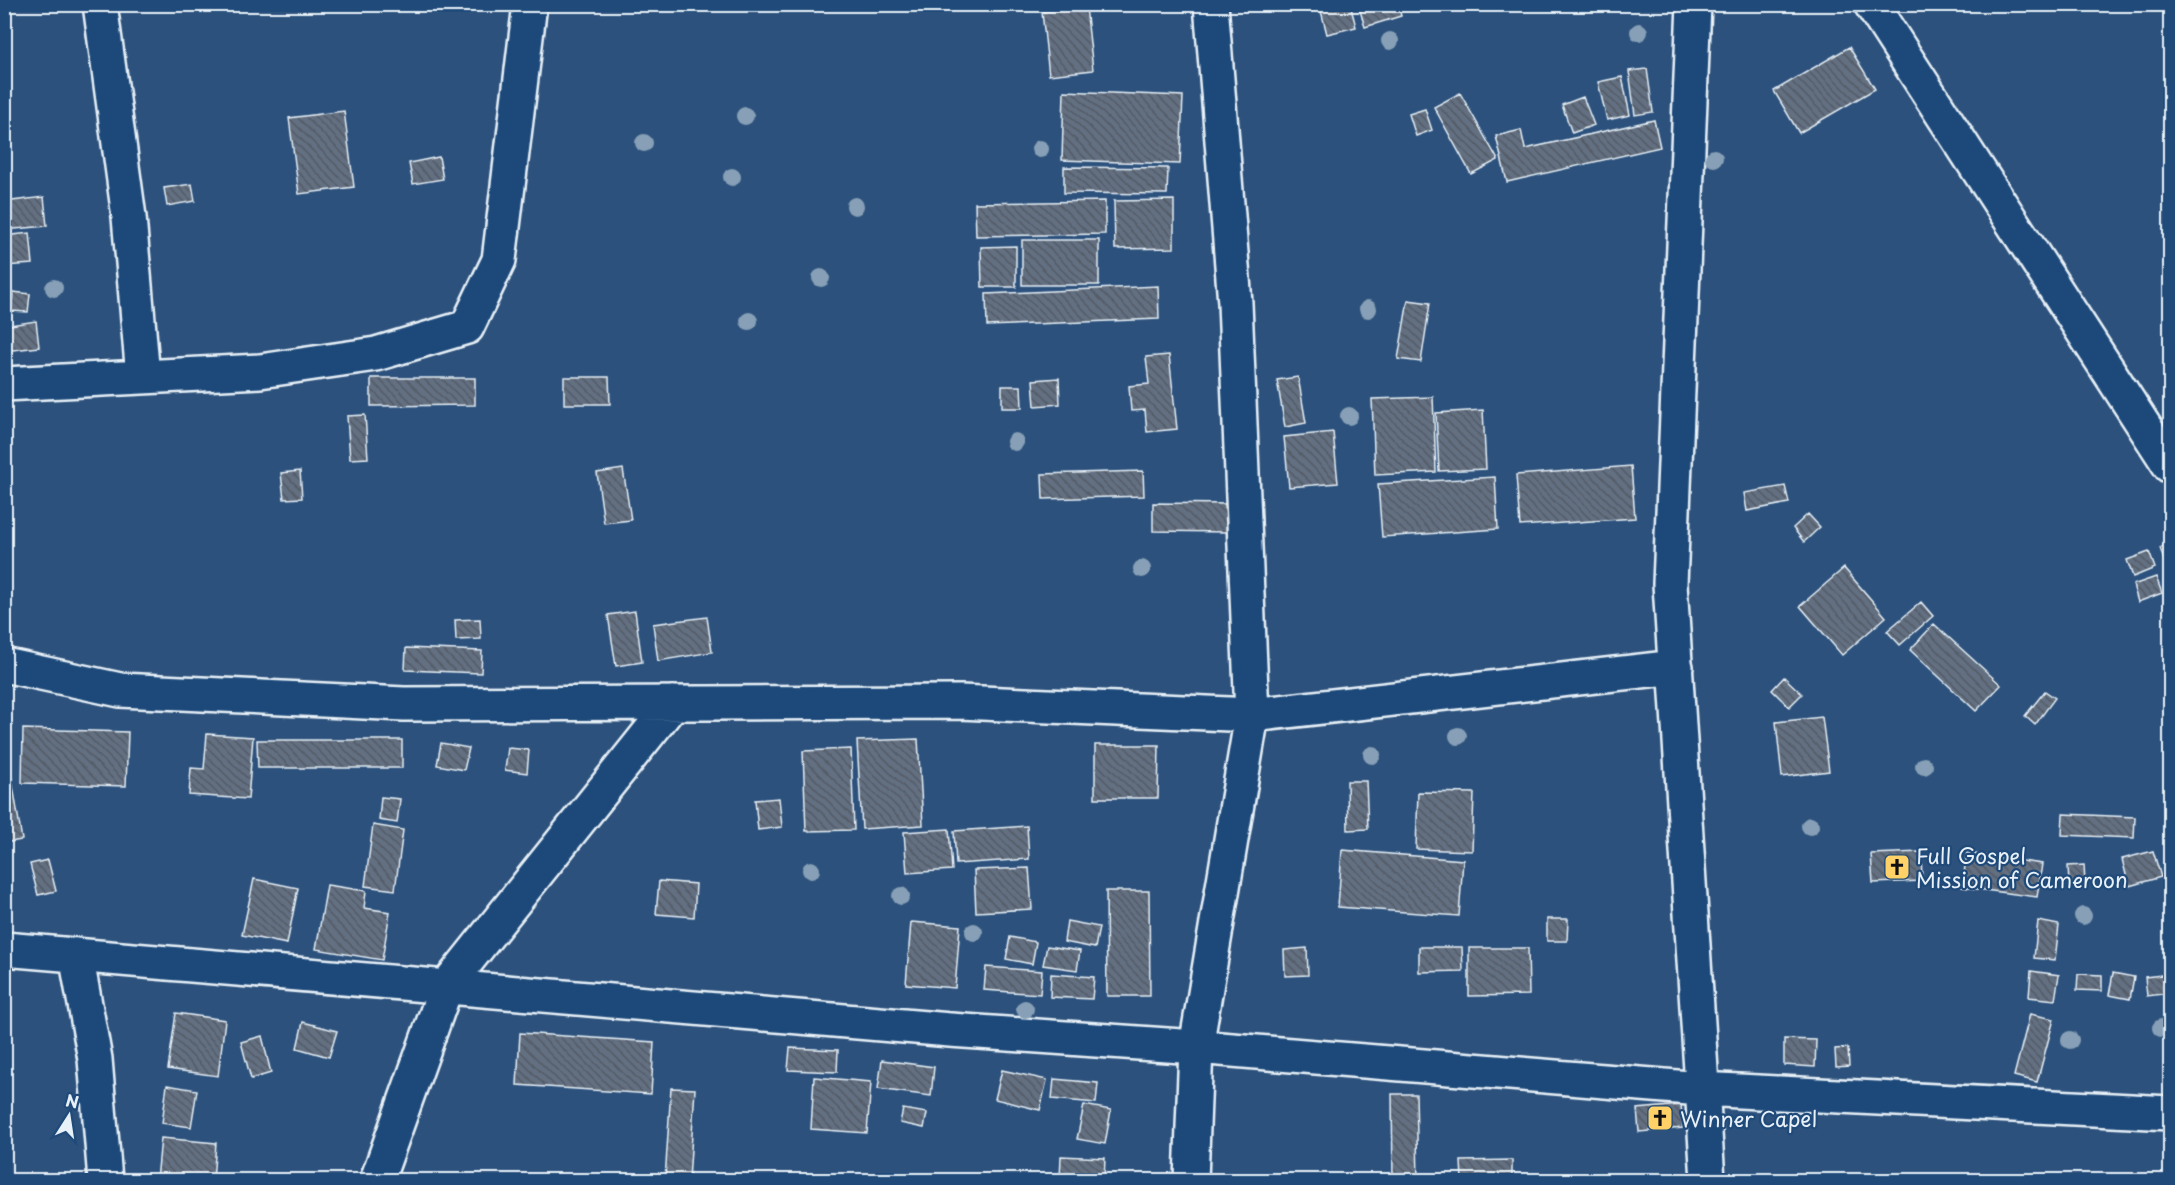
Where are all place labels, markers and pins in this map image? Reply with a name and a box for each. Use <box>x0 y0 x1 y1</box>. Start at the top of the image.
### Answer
place label: Full Gospel Mission of Cameroon <box>1916 839 2128 895</box>
church icon: Full Gospel Mission of Cameroon <box>1882 852 1912 882</box>
place label: Winner Capel <box>1680 1102 1817 1134</box>
church icon: Winner Capel <box>1645 1103 1675 1133</box>

